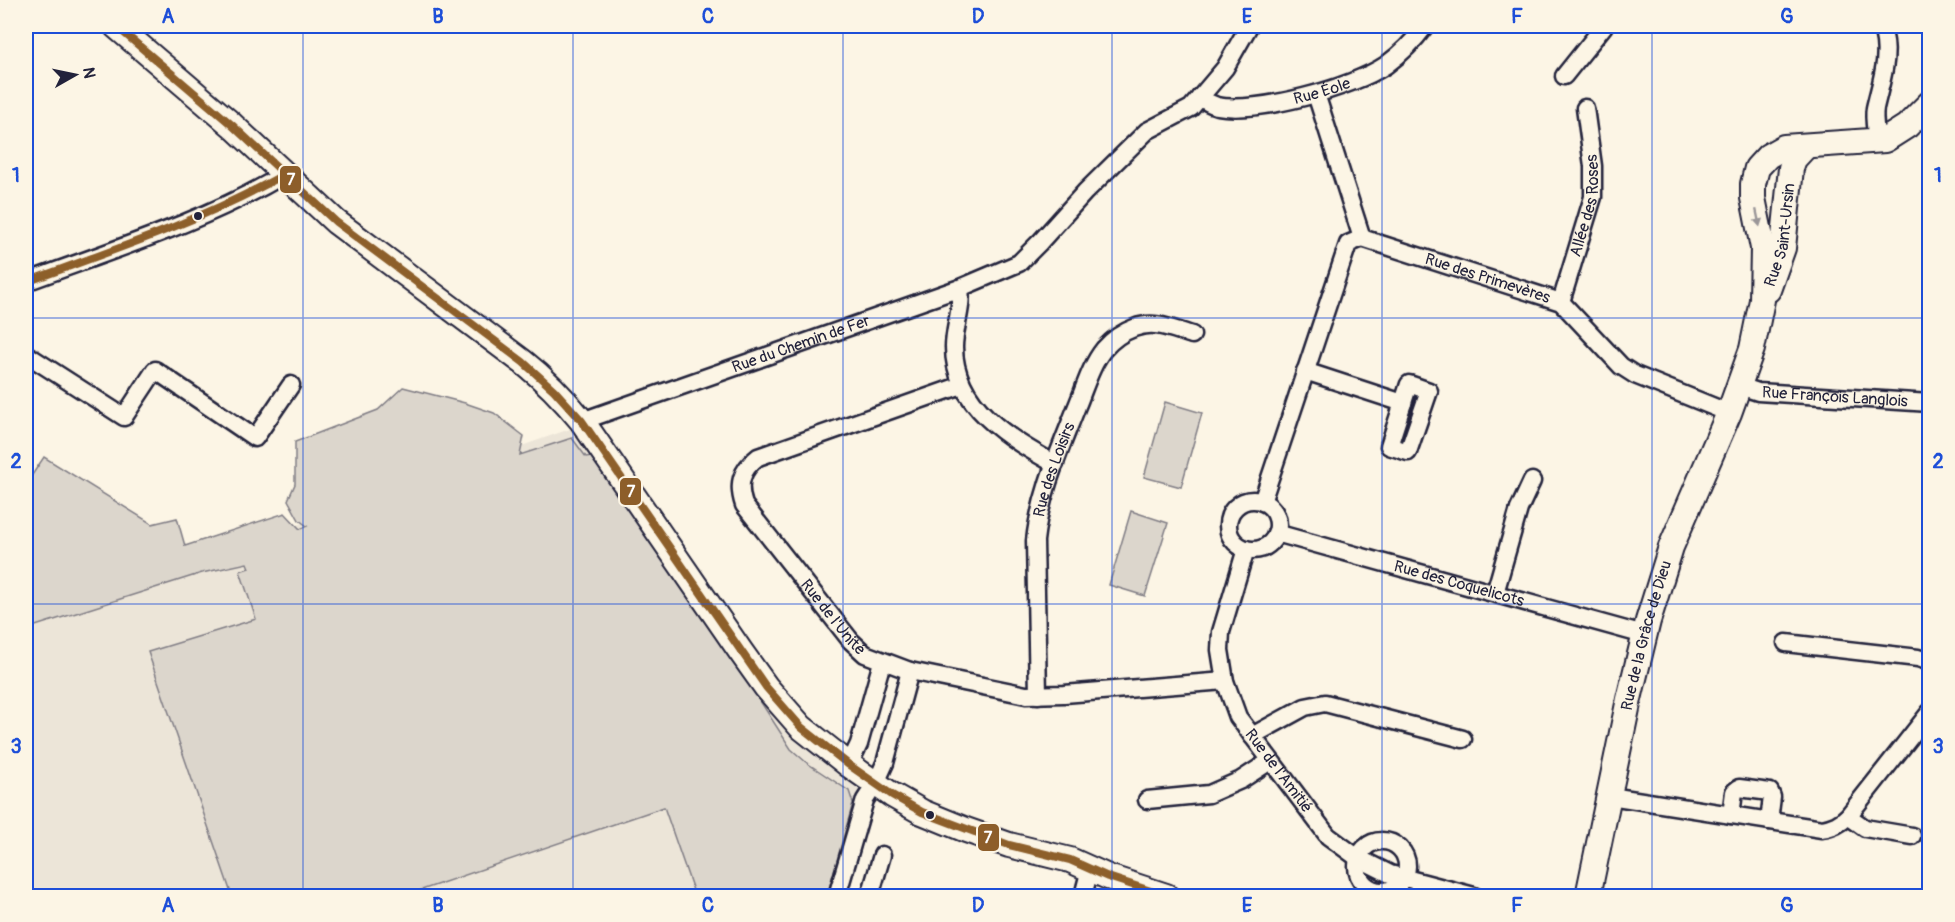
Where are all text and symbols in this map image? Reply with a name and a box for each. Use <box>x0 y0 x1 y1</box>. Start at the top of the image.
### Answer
text: A <box>162 4 175 29</box>
text: B <box>432 4 444 29</box>
text: C <box>702 4 714 29</box>
text: D <box>972 4 985 29</box>
text: E <box>1242 4 1253 29</box>
text: F <box>1511 4 1523 29</box>
text: G <box>1780 4 1794 29</box>
north arrow <box>45 45 105 105</box>
text: N <box>78 66 100 80</box>
street label: Rue Éole <box>1292 73 1353 109</box>
street label: Allée des Roses <box>1565 153 1603 259</box>
text: 1 <box>12 163 20 188</box>
text: 1 <box>1934 163 1942 188</box>
line badge: 7 <box>279 165 302 194</box>
text: 7 <box>287 170 296 190</box>
street label: Rue Saint-Ursin <box>1760 182 1799 289</box>
one-way arrow <box>1754 209 1763 228</box>
unlabelled marker <box>192 210 204 222</box>
street label: Rue des Primevères <box>1423 249 1553 308</box>
street label: Rue du Chemin de Fer <box>729 310 873 377</box>
street label: Rue François Langlois <box>1761 382 1908 412</box>
street label: Rue des Loisirs <box>1029 420 1080 519</box>
text: 2 <box>10 449 22 474</box>
text: 2 <box>1932 449 1944 474</box>
line badge: 7 <box>619 477 642 506</box>
text: 7 <box>627 482 636 502</box>
street label: Rue des Coquelicots <box>1392 556 1526 611</box>
street label: Rue de la Grâce de Dieu <box>1617 558 1676 712</box>
street label: Rue de l'Unité <box>796 575 870 660</box>
street label: Rue de l'Amitié <box>1241 725 1317 817</box>
text: 3 <box>10 734 22 759</box>
text: 3 <box>1932 734 1944 759</box>
unlabelled marker <box>924 809 936 821</box>
line badge: 7 <box>977 823 1000 852</box>
text: 7 <box>984 828 993 848</box>
text: A <box>162 893 175 918</box>
text: B <box>432 893 444 918</box>
text: C <box>702 893 714 918</box>
text: D <box>972 893 985 918</box>
text: E <box>1242 893 1253 918</box>
text: F <box>1511 893 1523 918</box>
text: G <box>1780 893 1794 918</box>

